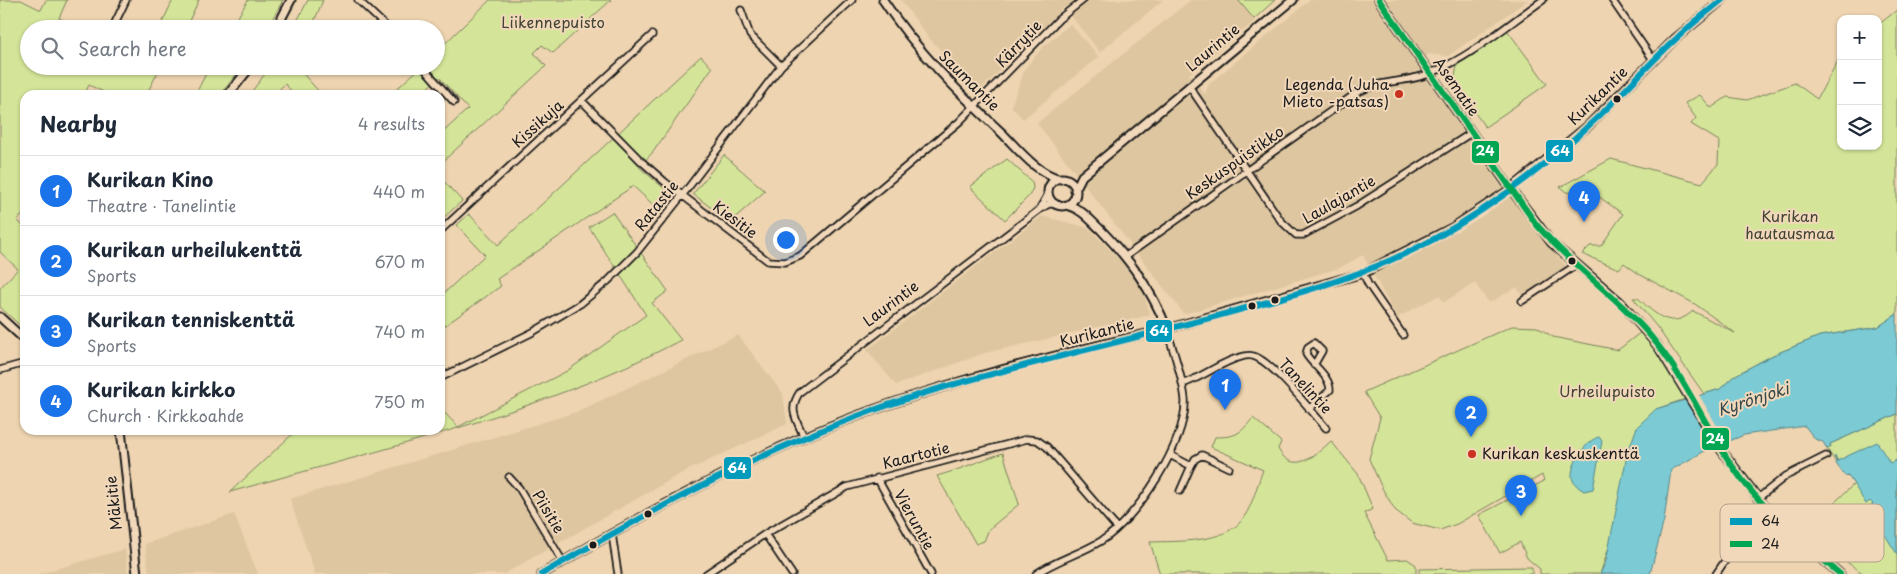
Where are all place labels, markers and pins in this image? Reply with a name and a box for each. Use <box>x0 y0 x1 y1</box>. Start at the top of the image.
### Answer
place label: Legenda (Juha Mieto -patsas) <box>1283 72 1390 112</box>
marker: Legenda (Juha Mieto -patsas) <box>1393 88 1405 100</box>
unlabelled marker <box>1612 94 1622 104</box>
pin: 4 <box>1568 181 1600 222</box>
unlabelled marker <box>1567 256 1577 266</box>
unlabelled marker <box>1270 295 1280 305</box>
unlabelled marker <box>1247 301 1257 311</box>
pin: 1 <box>1209 369 1241 410</box>
pin: 2 <box>1455 396 1487 437</box>
place label: Kurikan keskuskenttä <box>1482 441 1640 464</box>
marker: Kurikan keskuskenttä <box>1466 448 1478 460</box>
pin: 3 <box>1505 475 1537 516</box>
unlabelled marker <box>643 509 653 519</box>
unlabelled marker <box>588 540 598 550</box>

